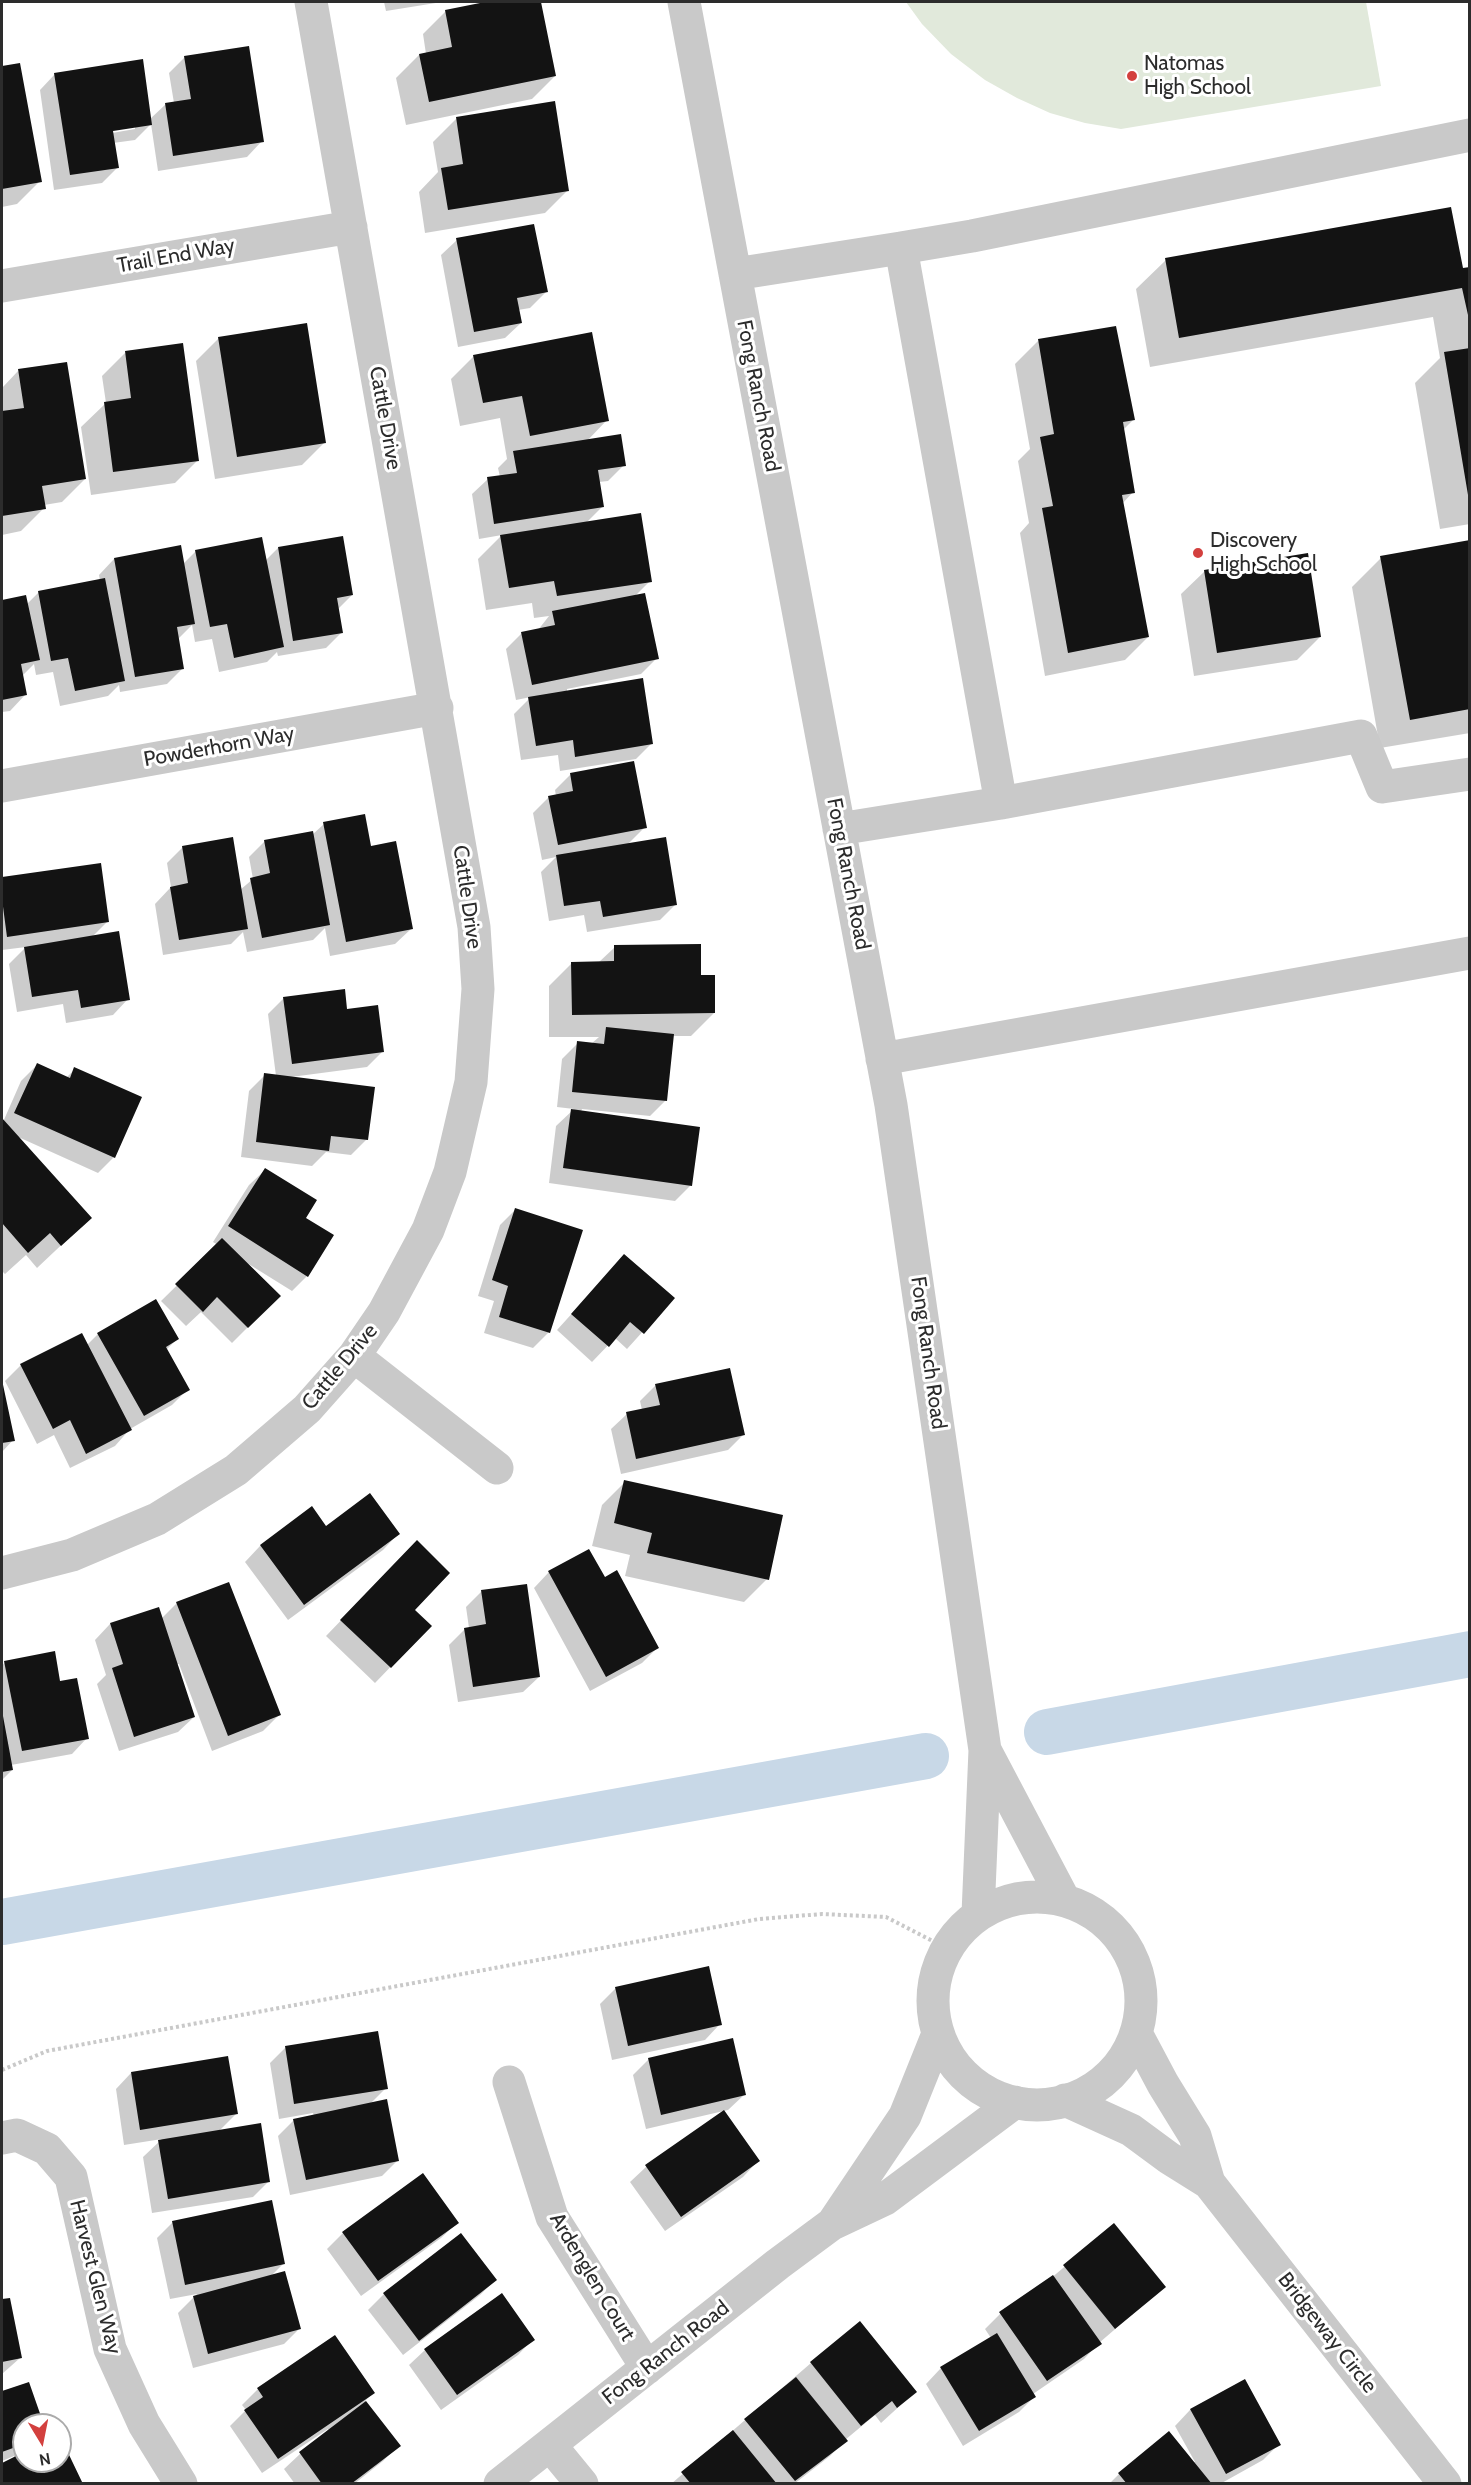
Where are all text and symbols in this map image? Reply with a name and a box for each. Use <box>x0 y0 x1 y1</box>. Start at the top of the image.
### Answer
place label: Natomas High School <box>1144 51 1251 101</box>
marker: Natomas High School <box>1125 69 1139 83</box>
street label: Trail End Way <box>115 233 237 279</box>
street label: Fong Ranch Road <box>731 318 785 474</box>
street label: Cattle Drive <box>364 364 406 472</box>
place label: Discovery High School <box>1210 528 1317 578</box>
marker: Discovery High School <box>1191 546 1205 560</box>
street label: Powderhorn Way <box>142 721 296 773</box>
street label: Fong Ranch Road <box>821 796 875 952</box>
street label: Cattle Drive <box>447 844 487 950</box>
street label: Fong Ranch Road <box>905 1275 951 1431</box>
street label: Cattle Drive <box>297 1319 383 1415</box>
street label: Harvest Glen Way <box>64 2197 126 2357</box>
street label: Ardenglen Court <box>544 2208 640 2346</box>
street label: Bridgeway Circle <box>1272 2268 1382 2398</box>
street label: Fong Ranch Road <box>598 2296 734 2410</box>
north arrow <box>12 2413 72 2473</box>
text: N <box>38 2449 52 2470</box>

